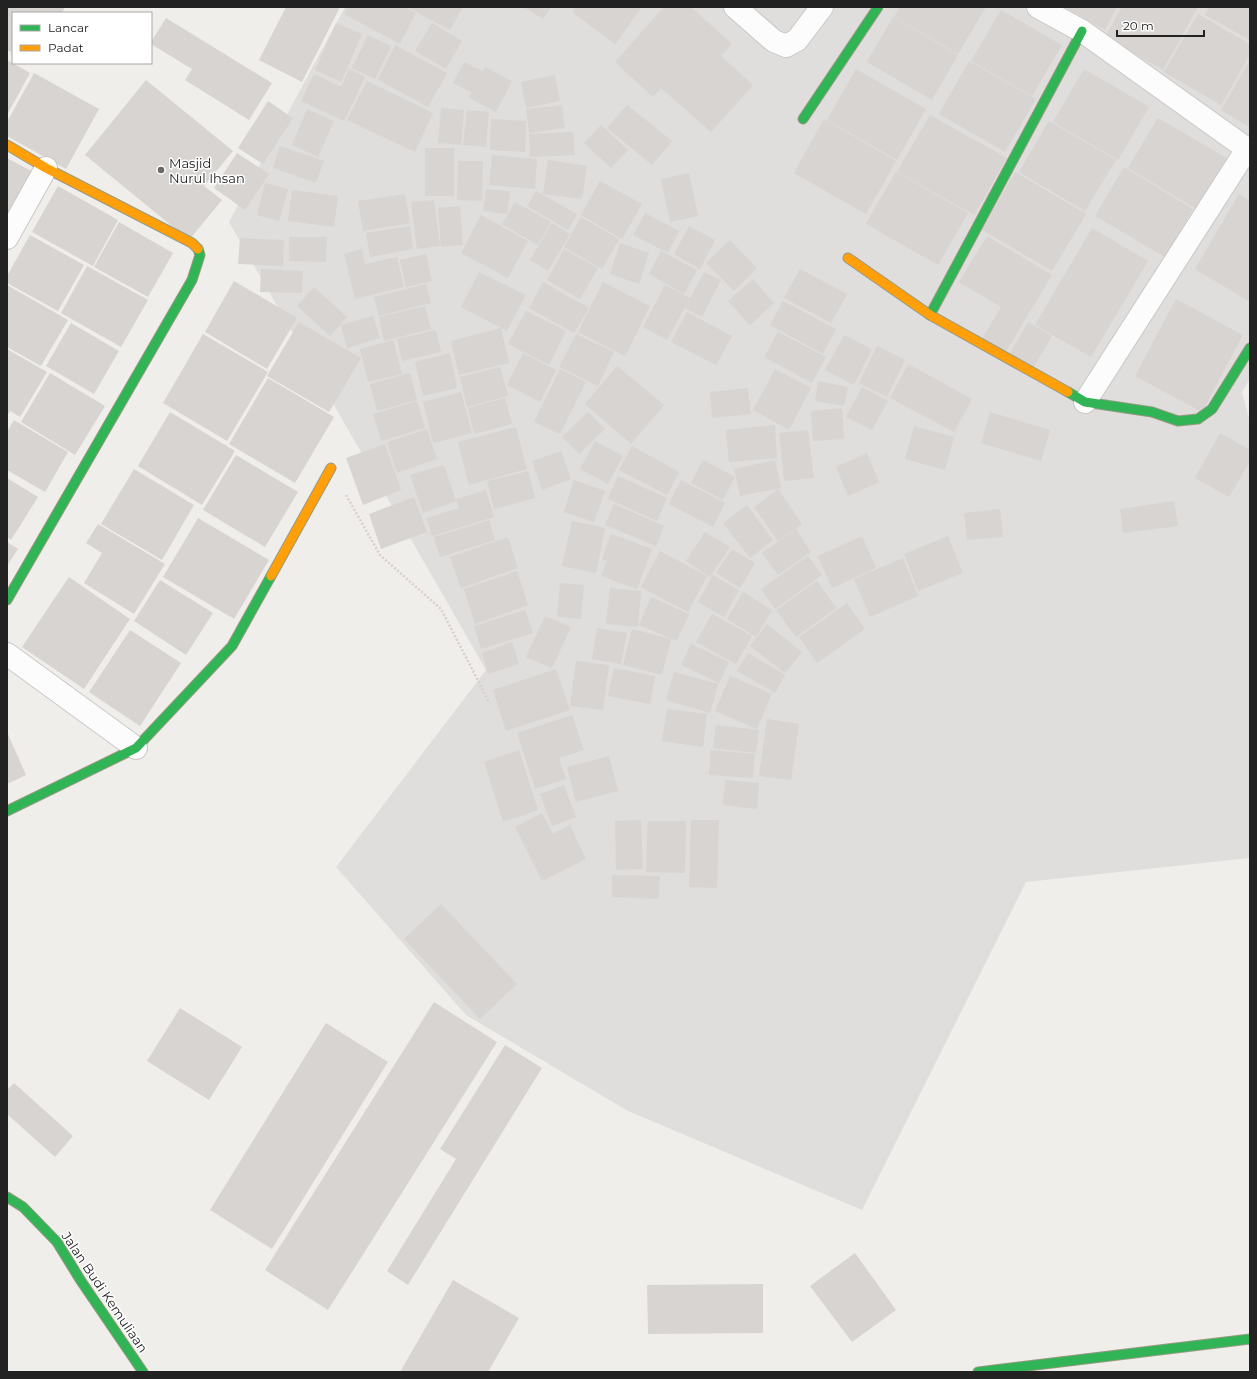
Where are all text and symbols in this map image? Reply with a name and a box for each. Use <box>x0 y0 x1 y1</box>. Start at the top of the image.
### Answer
legend <box>12 12 152 64</box>
scale bar <box>1117 12 1204 38</box>
text: 20 m <box>1123 18 1154 33</box>
text: Lancar <box>48 20 89 35</box>
text: Padat <box>48 40 84 55</box>
place label: Masjid Nurul Ihsan <box>169 155 245 186</box>
marker: Masjid Nurul Ihsan <box>156 165 166 175</box>
street label: Jalan Budi Kemuliaan <box>58 1228 151 1355</box>

